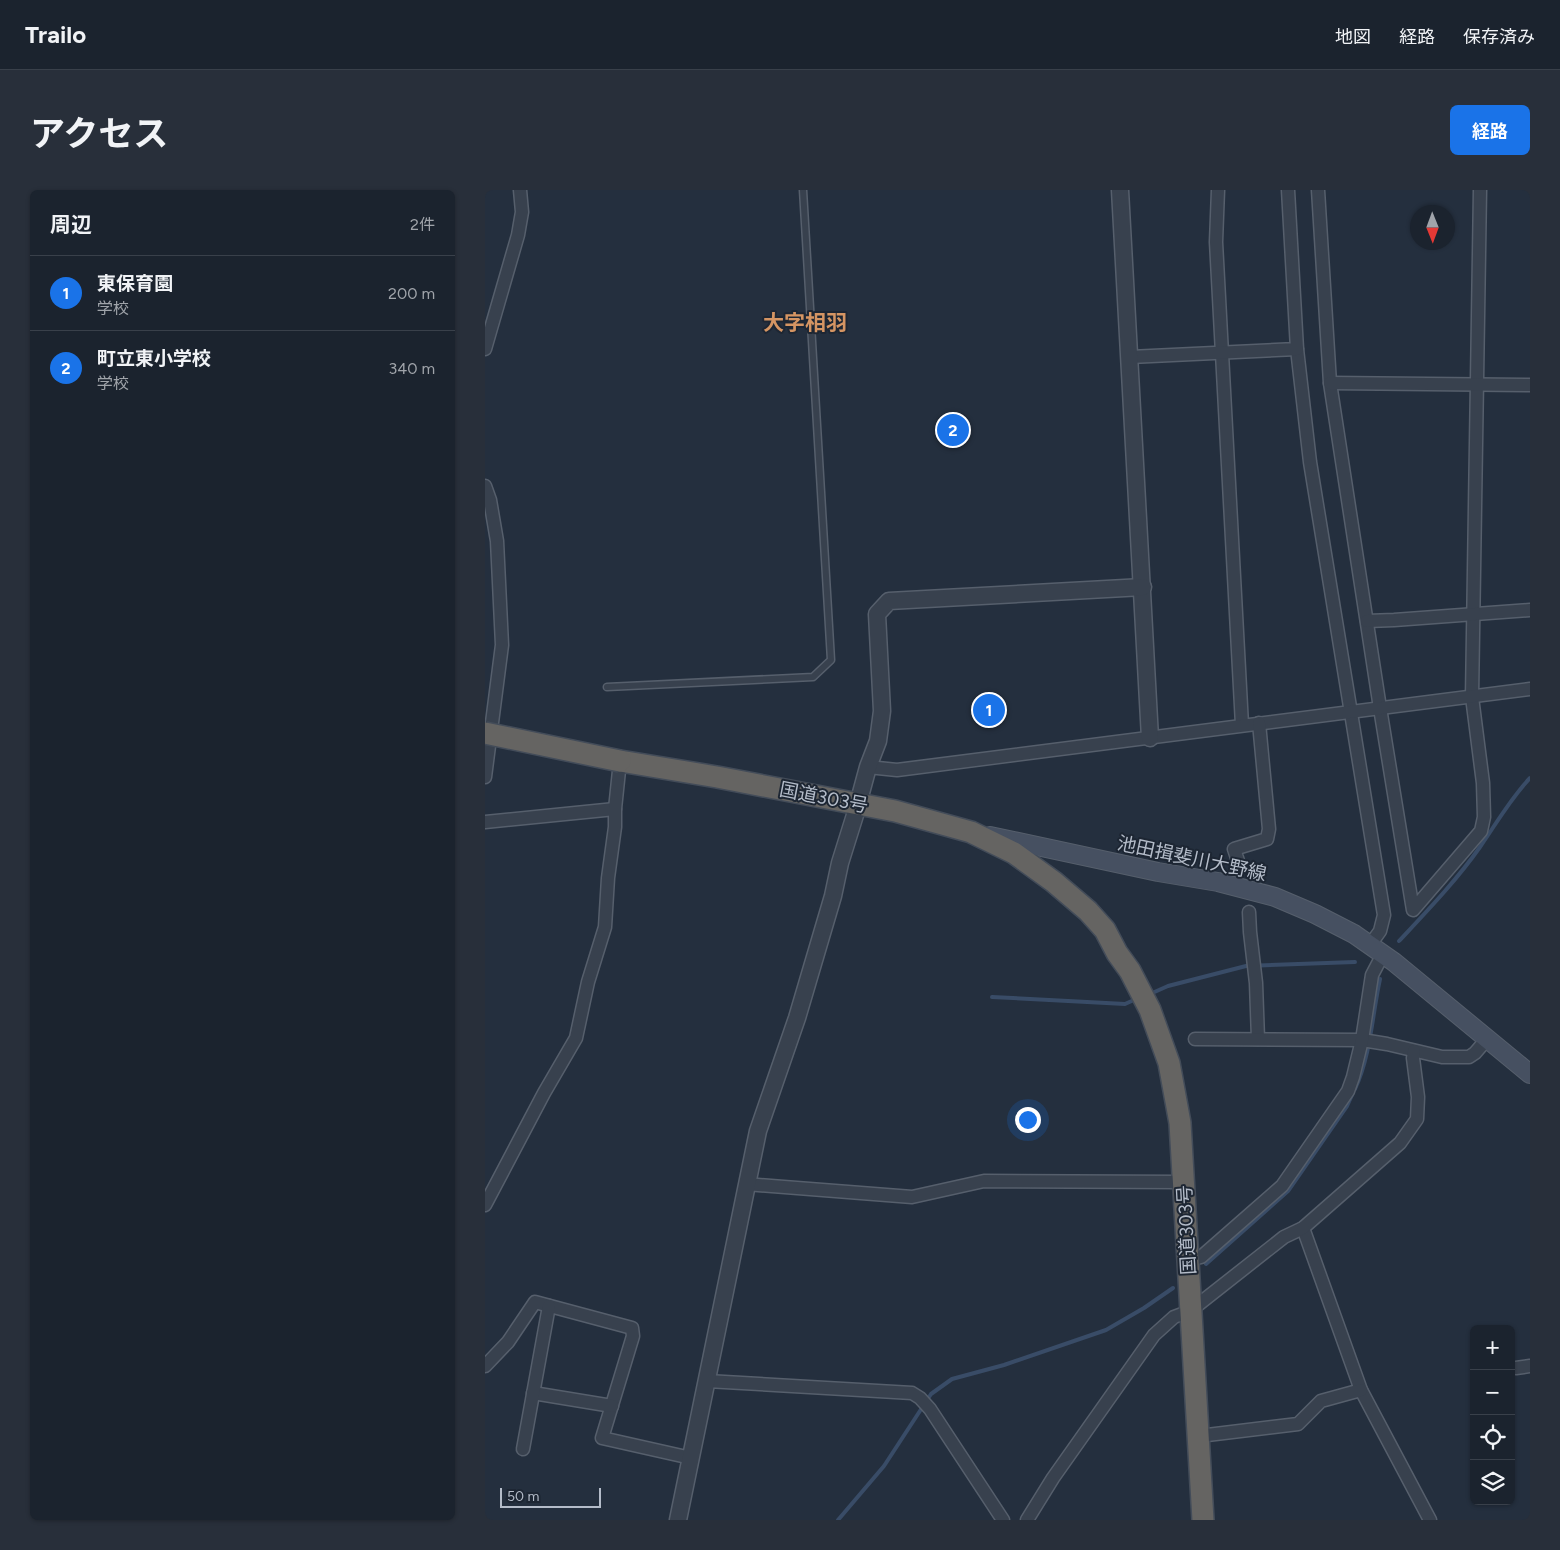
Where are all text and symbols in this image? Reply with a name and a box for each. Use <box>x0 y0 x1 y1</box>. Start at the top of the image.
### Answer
text: Trailo <box>25 20 86 49</box>
text: 地図 <box>1335 26 1371 48</box>
text: 経路 <box>1399 26 1435 48</box>
text: 保存済み <box>1463 26 1535 48</box>
button: 経路 <box>1450 105 1530 155</box>
text: アクセス <box>30 113 168 155</box>
north arrow <box>1410 205 1455 250</box>
text: 周辺 <box>50 212 92 237</box>
text: 2件 <box>410 215 435 234</box>
text: 東保育園 <box>97 272 173 295</box>
text: 1 <box>63 284 69 303</box>
text: 200 m <box>388 284 435 303</box>
text: 学校 <box>97 299 129 318</box>
district label: 大字相羽 <box>763 310 847 335</box>
text: 町立東小学校 <box>97 347 211 370</box>
text: 2 <box>61 359 71 378</box>
text: 340 m <box>389 359 435 378</box>
text: 学校 <box>97 374 129 393</box>
pin: 2 <box>937 411 969 449</box>
pin: 1 <box>973 691 1005 729</box>
street label: 国道303号 <box>778 778 870 817</box>
street label: 池田揖斐川大野線 <box>1115 831 1269 886</box>
your location <box>1015 1107 1041 1133</box>
street label: 国道303号 <box>1173 1185 1200 1275</box>
map controls <box>1470 1325 1515 1505</box>
button: + <box>1470 1325 1515 1370</box>
button: − <box>1470 1370 1515 1415</box>
button: locate <box>1470 1415 1515 1460</box>
button: layers <box>1470 1460 1515 1505</box>
scale bar <box>500 1485 601 1508</box>
text: 50 m <box>507 1488 539 1505</box>

